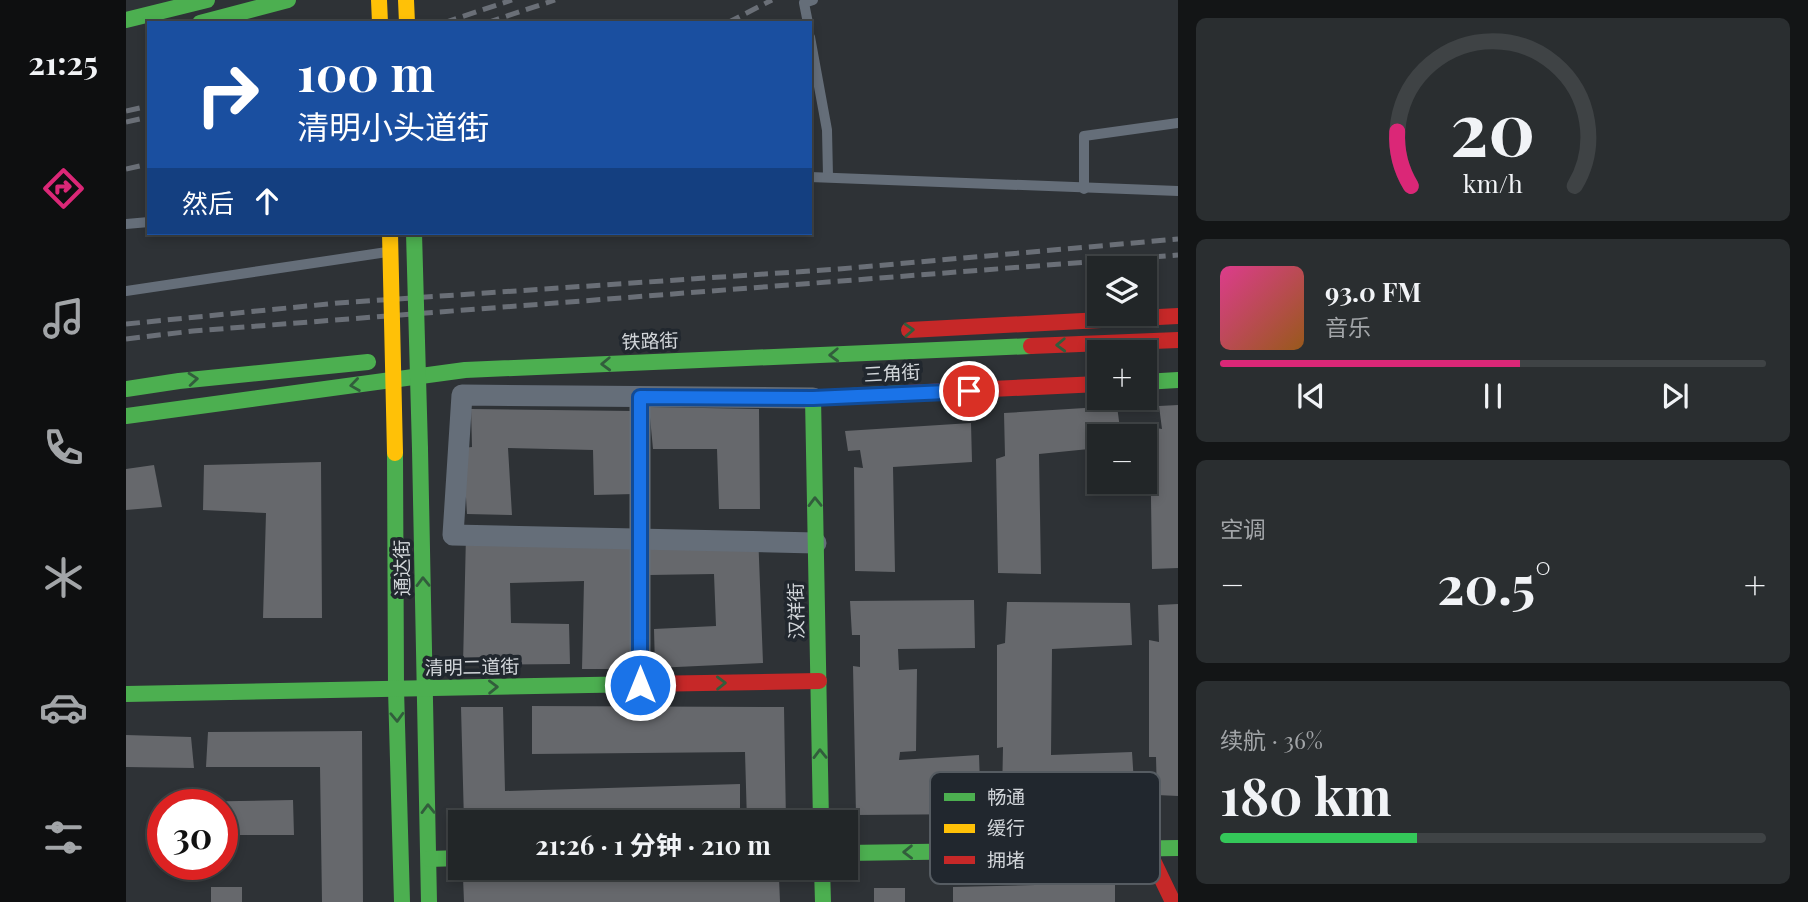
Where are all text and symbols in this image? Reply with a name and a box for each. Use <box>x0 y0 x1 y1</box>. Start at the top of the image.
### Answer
text: 100 m <box>297 39 435 104</box>
text: 21:25 <box>28 40 98 83</box>
icon: right <box>182 49 273 140</box>
text: 20 <box>1450 77 1536 174</box>
text: 清明小头道街 <box>297 104 489 147</box>
icon: directions <box>39 164 88 213</box>
text: km/h <box>1463 165 1523 198</box>
icon: ahead <box>248 182 286 220</box>
text: 然后 <box>182 185 234 220</box>
map controls <box>1087 256 1157 494</box>
button: layers <box>1087 256 1157 326</box>
text: 93.0 FM <box>1325 274 1421 309</box>
icon: music <box>39 294 88 343</box>
text: 音乐 <box>1325 311 1371 342</box>
one-way arrow <box>904 322 915 337</box>
street label: 铁路街 <box>621 326 679 354</box>
one-way arrow <box>1055 338 1066 353</box>
button: + <box>1087 340 1157 410</box>
one-way arrow <box>828 347 839 362</box>
one-way arrow <box>600 356 611 371</box>
street label: 三角街 <box>863 358 921 386</box>
pin <box>939 361 999 421</box>
one-way arrow <box>188 372 199 387</box>
icon: arrive <box>950 372 988 410</box>
one-way arrow <box>350 377 361 392</box>
icon: previous <box>1292 377 1330 415</box>
icon: pause <box>1474 377 1512 415</box>
icon: next <box>1656 377 1694 415</box>
icon: phone <box>39 423 88 472</box>
button: − <box>1087 424 1157 494</box>
one-way arrow <box>808 497 823 508</box>
text: 空调 <box>1220 513 1266 544</box>
street label: 通达街 <box>388 539 414 597</box>
text: 20.5° <box>1437 549 1551 618</box>
icon: climate <box>39 553 88 602</box>
text: − <box>1220 558 1245 609</box>
text: + <box>1744 558 1766 609</box>
one-way arrow <box>415 576 431 587</box>
street label: 汉祥街 <box>782 582 808 640</box>
position arrow <box>603 648 677 722</box>
street label: 清明二道街 <box>424 652 520 680</box>
one-way arrow <box>716 675 726 691</box>
one-way arrow <box>488 679 499 695</box>
icon: car <box>39 683 88 732</box>
one-way arrow <box>389 712 404 723</box>
text: 续航 · 36% <box>1220 724 1323 755</box>
one-way arrow <box>812 749 828 759</box>
text: 180 km <box>1220 760 1392 829</box>
legend <box>930 772 1160 884</box>
text: 畅通 <box>987 783 1025 809</box>
speed limit sign: 30 <box>147 789 238 880</box>
one-way arrow <box>420 804 435 815</box>
icon: filters <box>39 813 88 862</box>
text: 缓行 <box>987 814 1025 840</box>
text: 21:26 · 1 分钟 · 210 m <box>535 827 771 862</box>
one-way arrow <box>902 844 913 859</box>
text: 拥堵 <box>987 846 1025 872</box>

